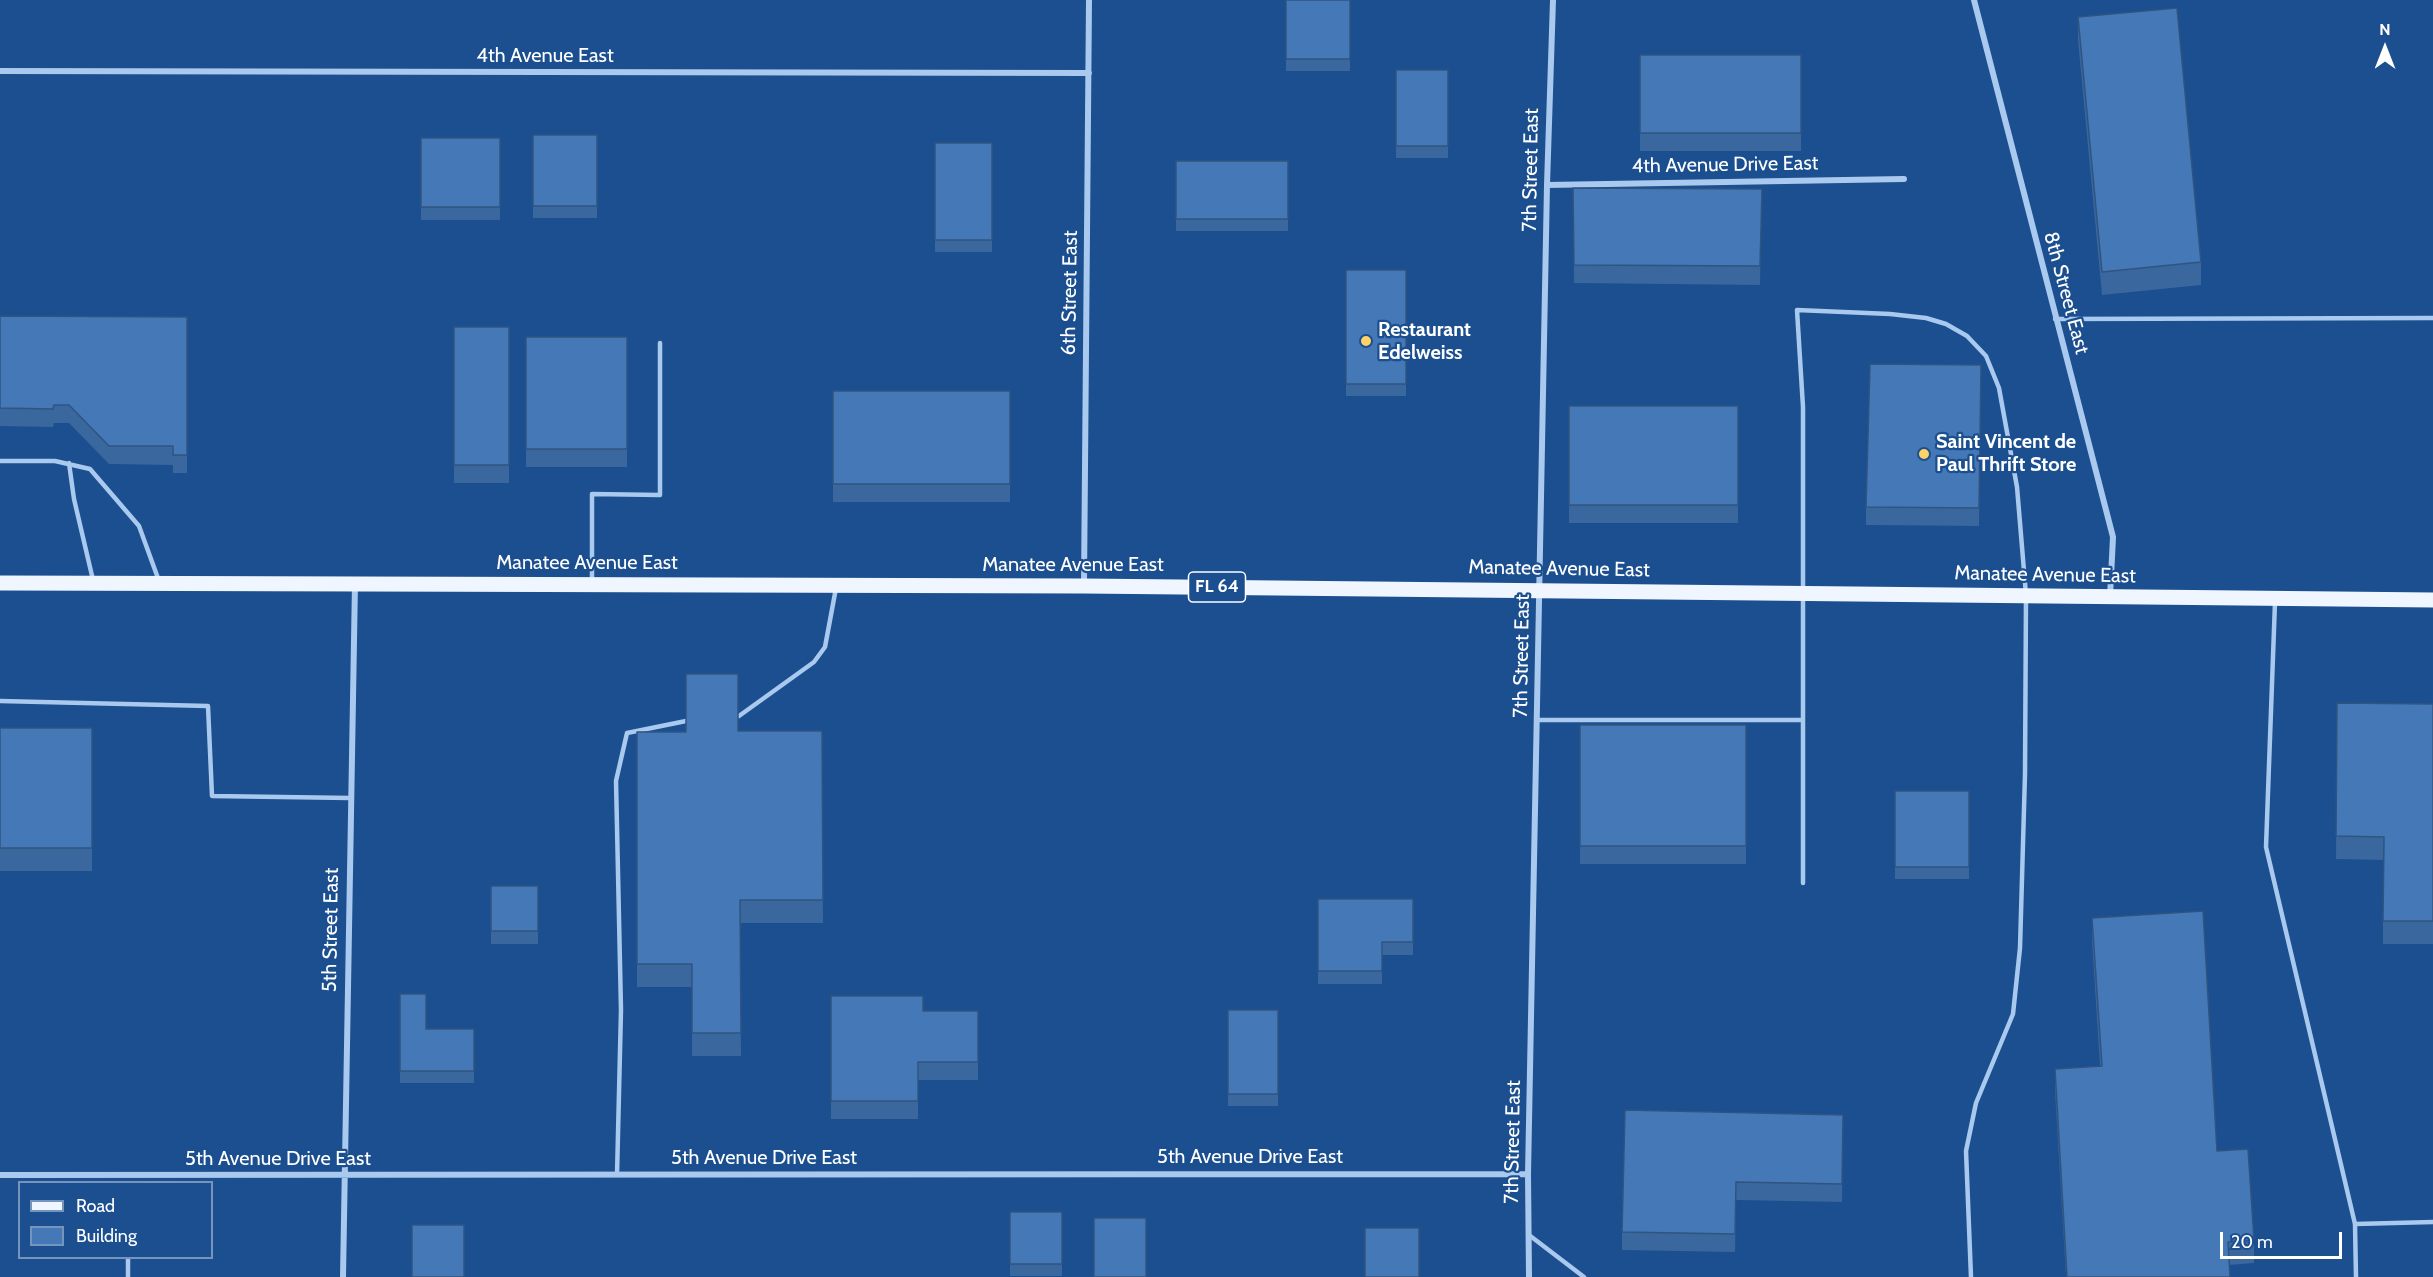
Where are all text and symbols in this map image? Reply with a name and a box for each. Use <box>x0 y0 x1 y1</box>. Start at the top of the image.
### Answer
north arrow <box>2355 18 2415 78</box>
text: N <box>2379 20 2391 39</box>
street label: 4th Avenue East <box>476 44 614 68</box>
street label: 7th Street East <box>1518 108 1544 232</box>
street label: 4th Avenue Drive East <box>1631 151 1819 179</box>
street label: 8th Street East <box>2038 229 2094 357</box>
street label: 6th Street East <box>1057 230 1083 356</box>
place label: Restaurant Edelweiss <box>1378 318 1471 365</box>
marker: Restaurant Edelweiss <box>1359 334 1373 348</box>
place label: Saint Vincent de Paul Thrift Store <box>1936 430 2076 477</box>
marker: Saint Vincent de Paul Thrift Store <box>1917 447 1931 461</box>
street label: Manatee Avenue East <box>496 551 678 575</box>
street label: Manatee Avenue East <box>982 553 1164 577</box>
street label: Manatee Avenue East <box>1468 555 1650 583</box>
street label: Manatee Avenue East <box>1954 561 2136 589</box>
road number: FL 64 <box>1188 572 1246 602</box>
street label: 7th Street East <box>1509 594 1535 718</box>
street label: 5th Street East <box>318 868 344 992</box>
street label: 7th Street East <box>1500 1080 1526 1204</box>
street label: 5th Avenue Drive East <box>1157 1145 1343 1169</box>
street label: 5th Avenue Drive East <box>671 1146 857 1170</box>
street label: 5th Avenue Drive East <box>185 1147 371 1171</box>
legend <box>18 1181 213 1259</box>
text: Road <box>76 1195 115 1217</box>
scale bar <box>2223 1220 2344 1258</box>
text: Building <box>76 1225 137 1247</box>
text: 20 m <box>2231 1231 2273 1253</box>

